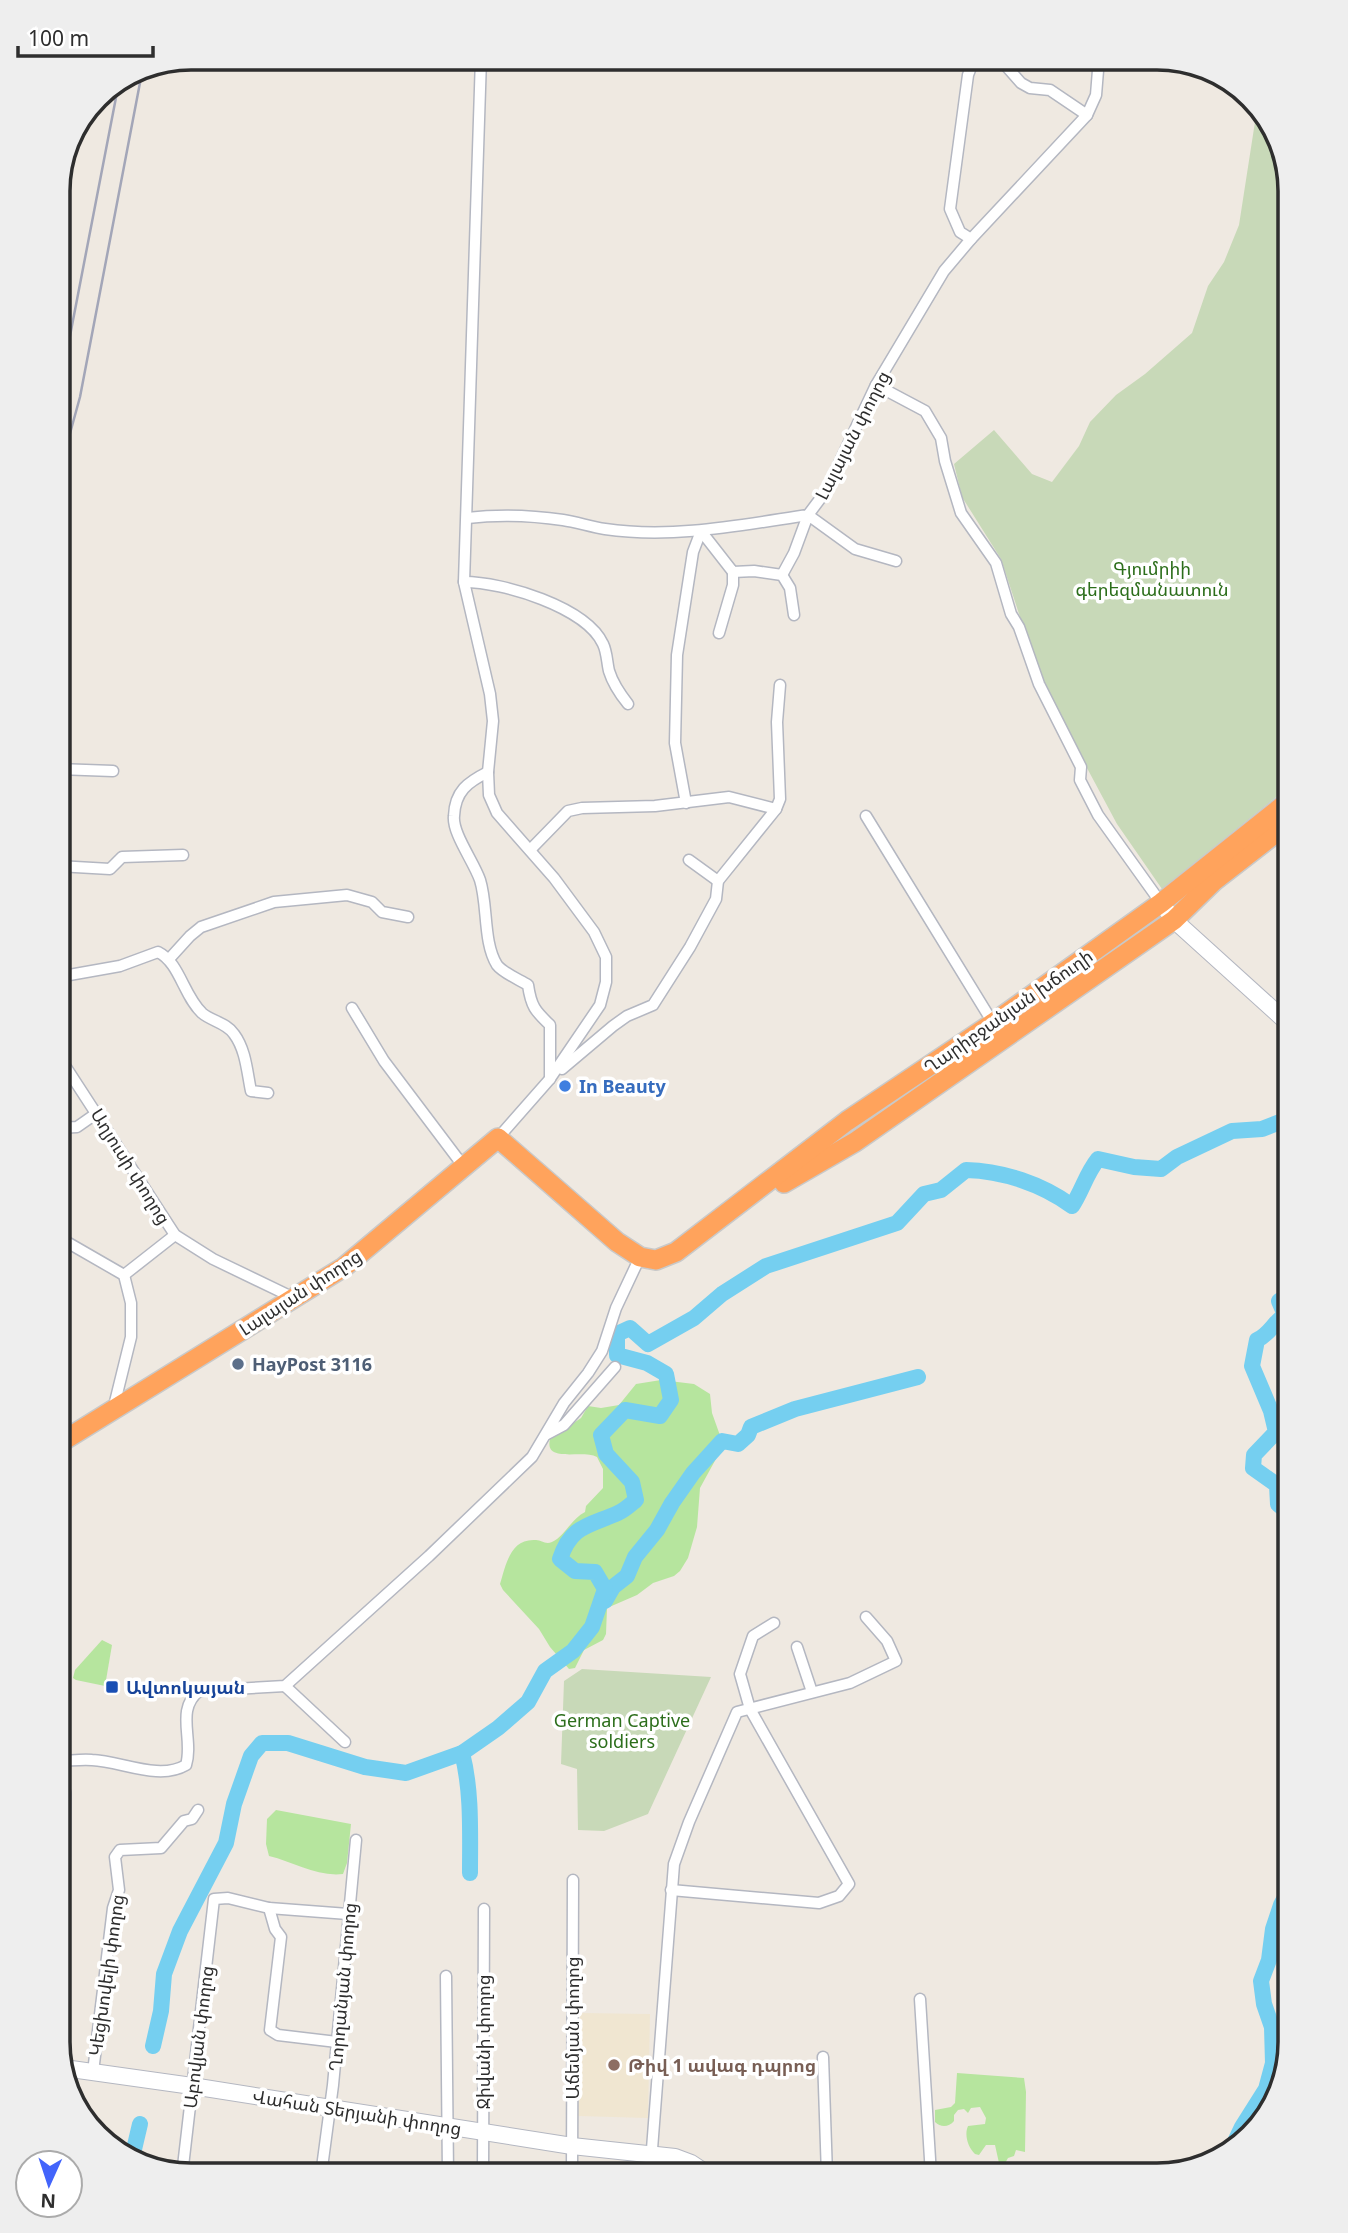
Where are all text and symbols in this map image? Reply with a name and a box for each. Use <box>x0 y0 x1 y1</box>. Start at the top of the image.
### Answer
scale bar <box>18 14 152 58</box>
text: 100 m <box>28 24 89 52</box>
street label: Լալայան փողոց <box>809 367 895 503</box>
park label: Գյումրիի գերեզմանատուն <box>1075 556 1229 601</box>
street label: Ղարիբջանյան խճուղի <box>919 943 1097 1079</box>
place label: In Beauty <box>579 1074 666 1098</box>
marker: In Beauty <box>557 1078 573 1094</box>
street label: Աղյուսի փողոց <box>86 1103 176 1229</box>
street label: Լալայան փողոց <box>234 1243 366 1341</box>
place label: HayPost 3116 <box>252 1352 372 1376</box>
marker: HayPost 3116 <box>230 1356 246 1372</box>
place label: Ավտոկայան <box>126 1675 245 1699</box>
marker: Ավտոկայան <box>104 1679 120 1695</box>
park label: German Captive soldiers <box>554 1708 690 1753</box>
street label: Կեցխովելի փողոց <box>83 1893 129 2057</box>
street label: Ղորղանյան փողոց <box>323 1902 361 2072</box>
street label: Աճեմյան փողոց <box>560 1956 584 2100</box>
street label: Աբովյան փողոց <box>177 1964 219 2110</box>
street label: Ջիվանի փողոց <box>471 1974 495 2110</box>
place label: Թիվ 1 ավագ դպրոց <box>628 2053 816 2077</box>
marker: Թիվ 1 ավագ դպրոց <box>606 2057 622 2073</box>
street label: Վահան Տերյանի փողոց <box>251 2084 463 2140</box>
north arrow <box>14 2149 84 2219</box>
text: N <box>40 2188 57 2214</box>

